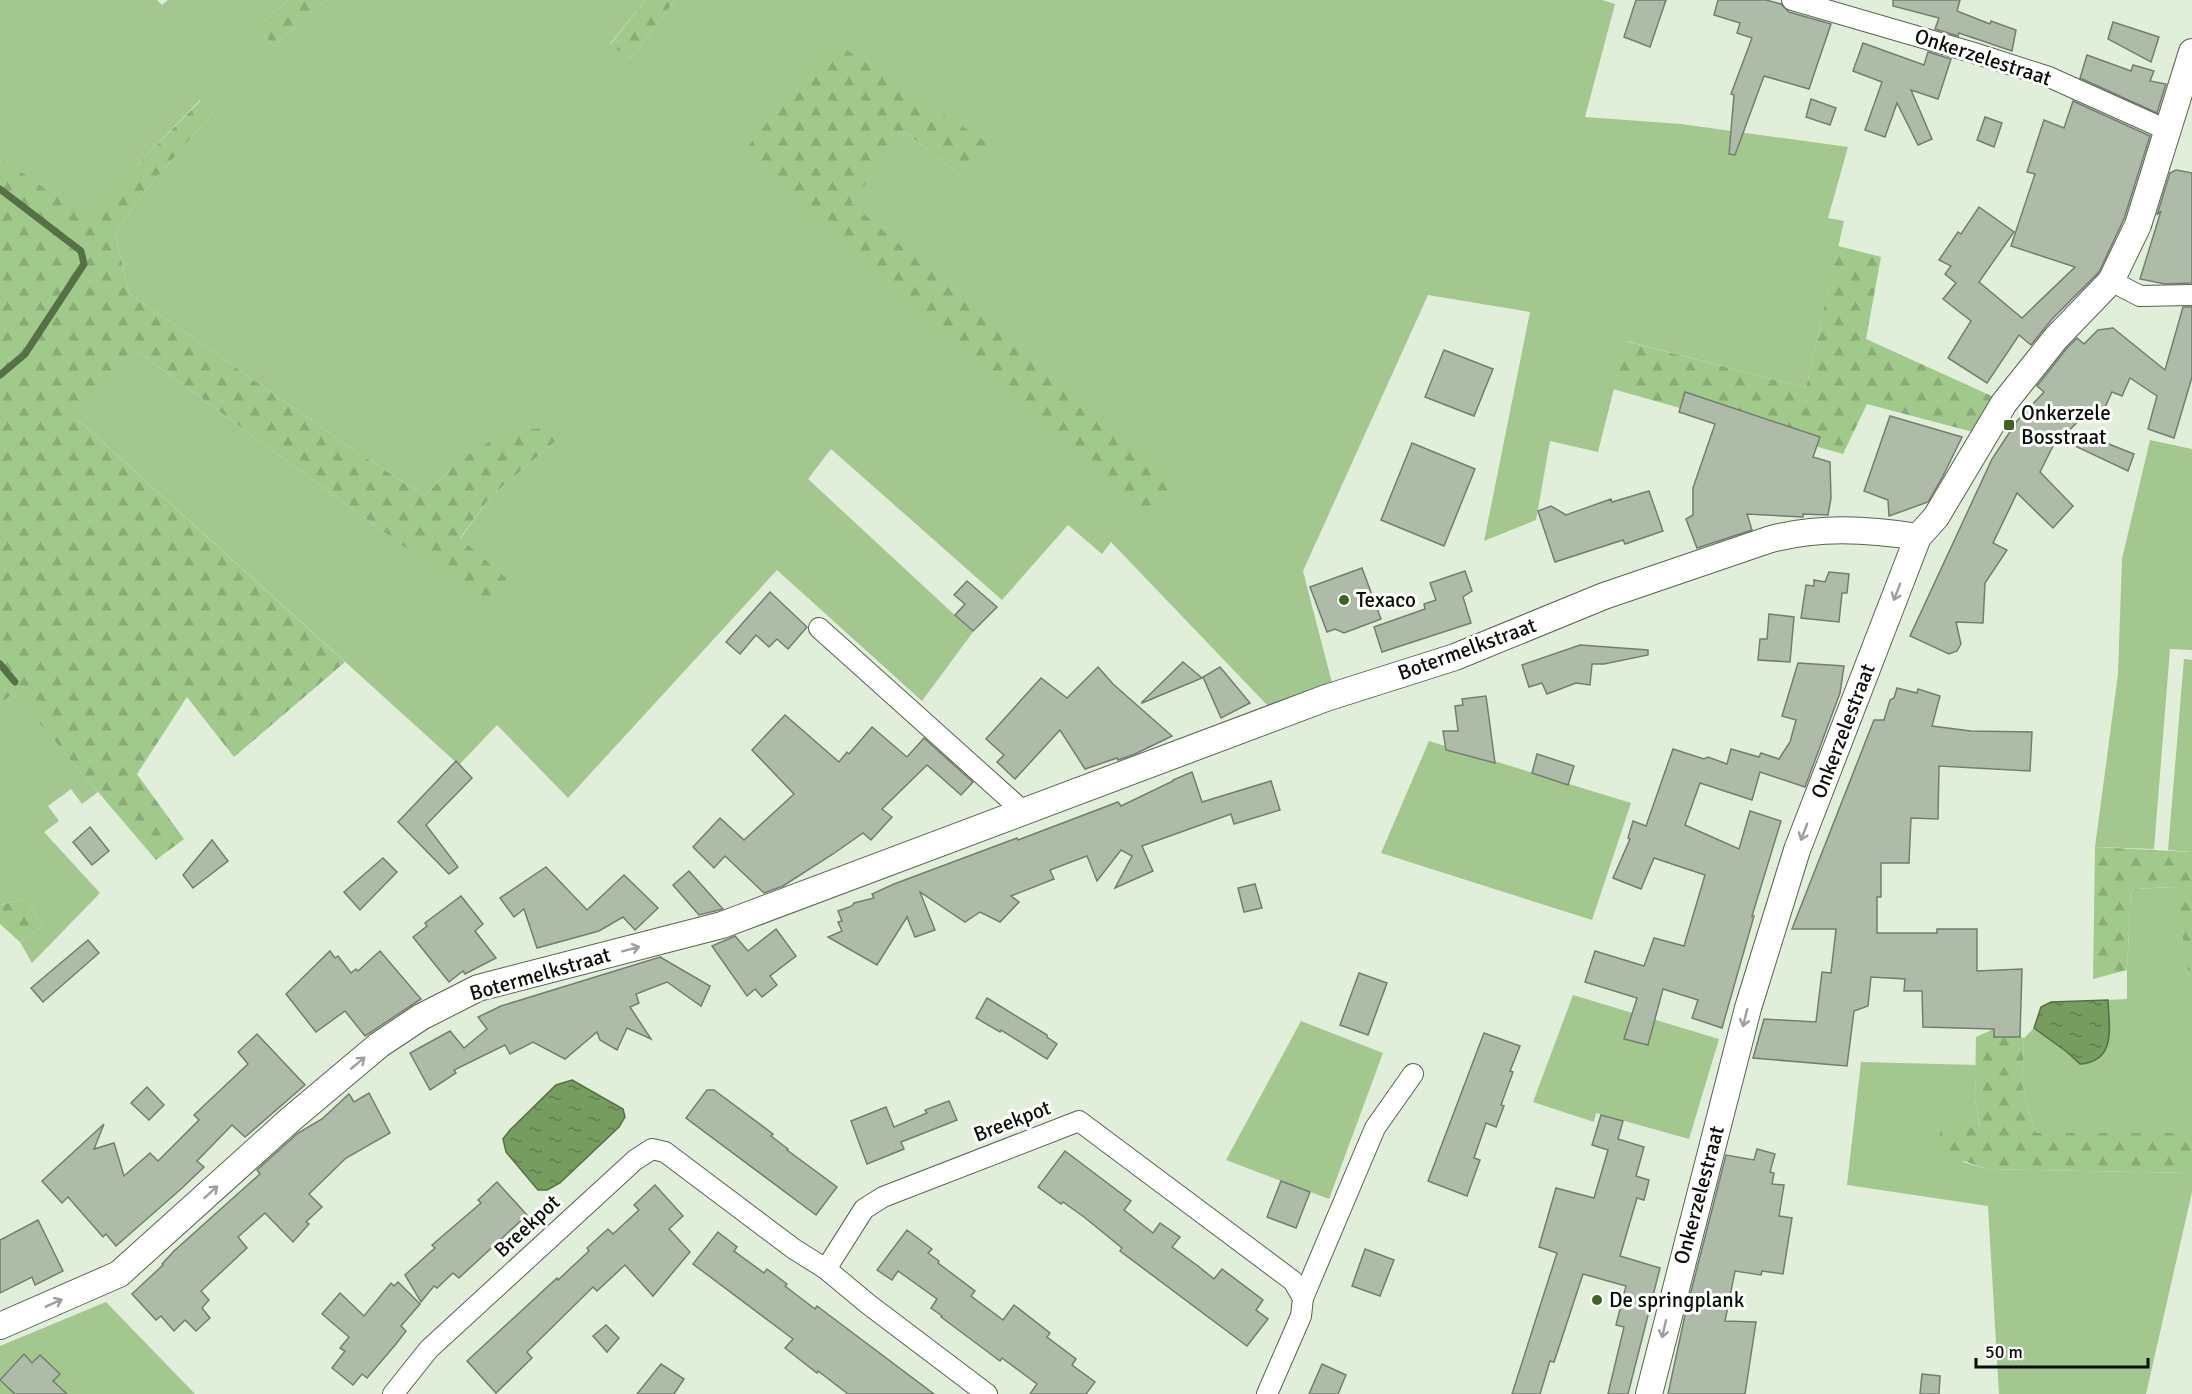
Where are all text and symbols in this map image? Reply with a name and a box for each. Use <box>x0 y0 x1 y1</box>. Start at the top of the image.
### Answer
street label: Onkerzelestraat <box>1911 23 2055 91</box>
place label: Onkerzele Bosstraat <box>2021 400 2111 450</box>
marker: Onkerzele Bosstraat <box>2002 418 2016 432</box>
one-way arrow <box>1890 582 1901 600</box>
place label: Texaco <box>1356 587 1416 613</box>
marker: Texaco <box>1337 593 1351 607</box>
street label: Botermelkstraat <box>1394 612 1540 686</box>
street label: Onkerzelestraat <box>1805 660 1881 802</box>
one-way arrow <box>1798 823 1809 841</box>
street label: Botermelkstraat <box>467 941 613 1007</box>
one-way arrow <box>621 942 640 954</box>
one-way arrow <box>1739 1008 1751 1027</box>
one-way arrow <box>350 1056 365 1070</box>
street label: Breekpot <box>970 1094 1054 1148</box>
street label: Onkerzelestraat <box>1668 1123 1730 1267</box>
one-way arrow <box>203 1185 218 1199</box>
street label: Breekpot <box>489 1189 565 1263</box>
place label: De springplank <box>1609 1287 1745 1313</box>
marker: De springplank <box>1590 1293 1604 1307</box>
one-way arrow <box>44 1297 62 1308</box>
one-way arrow <box>1658 1319 1670 1338</box>
scale bar <box>1976 1331 2148 1369</box>
text: 50 m <box>1985 1341 2023 1363</box>

